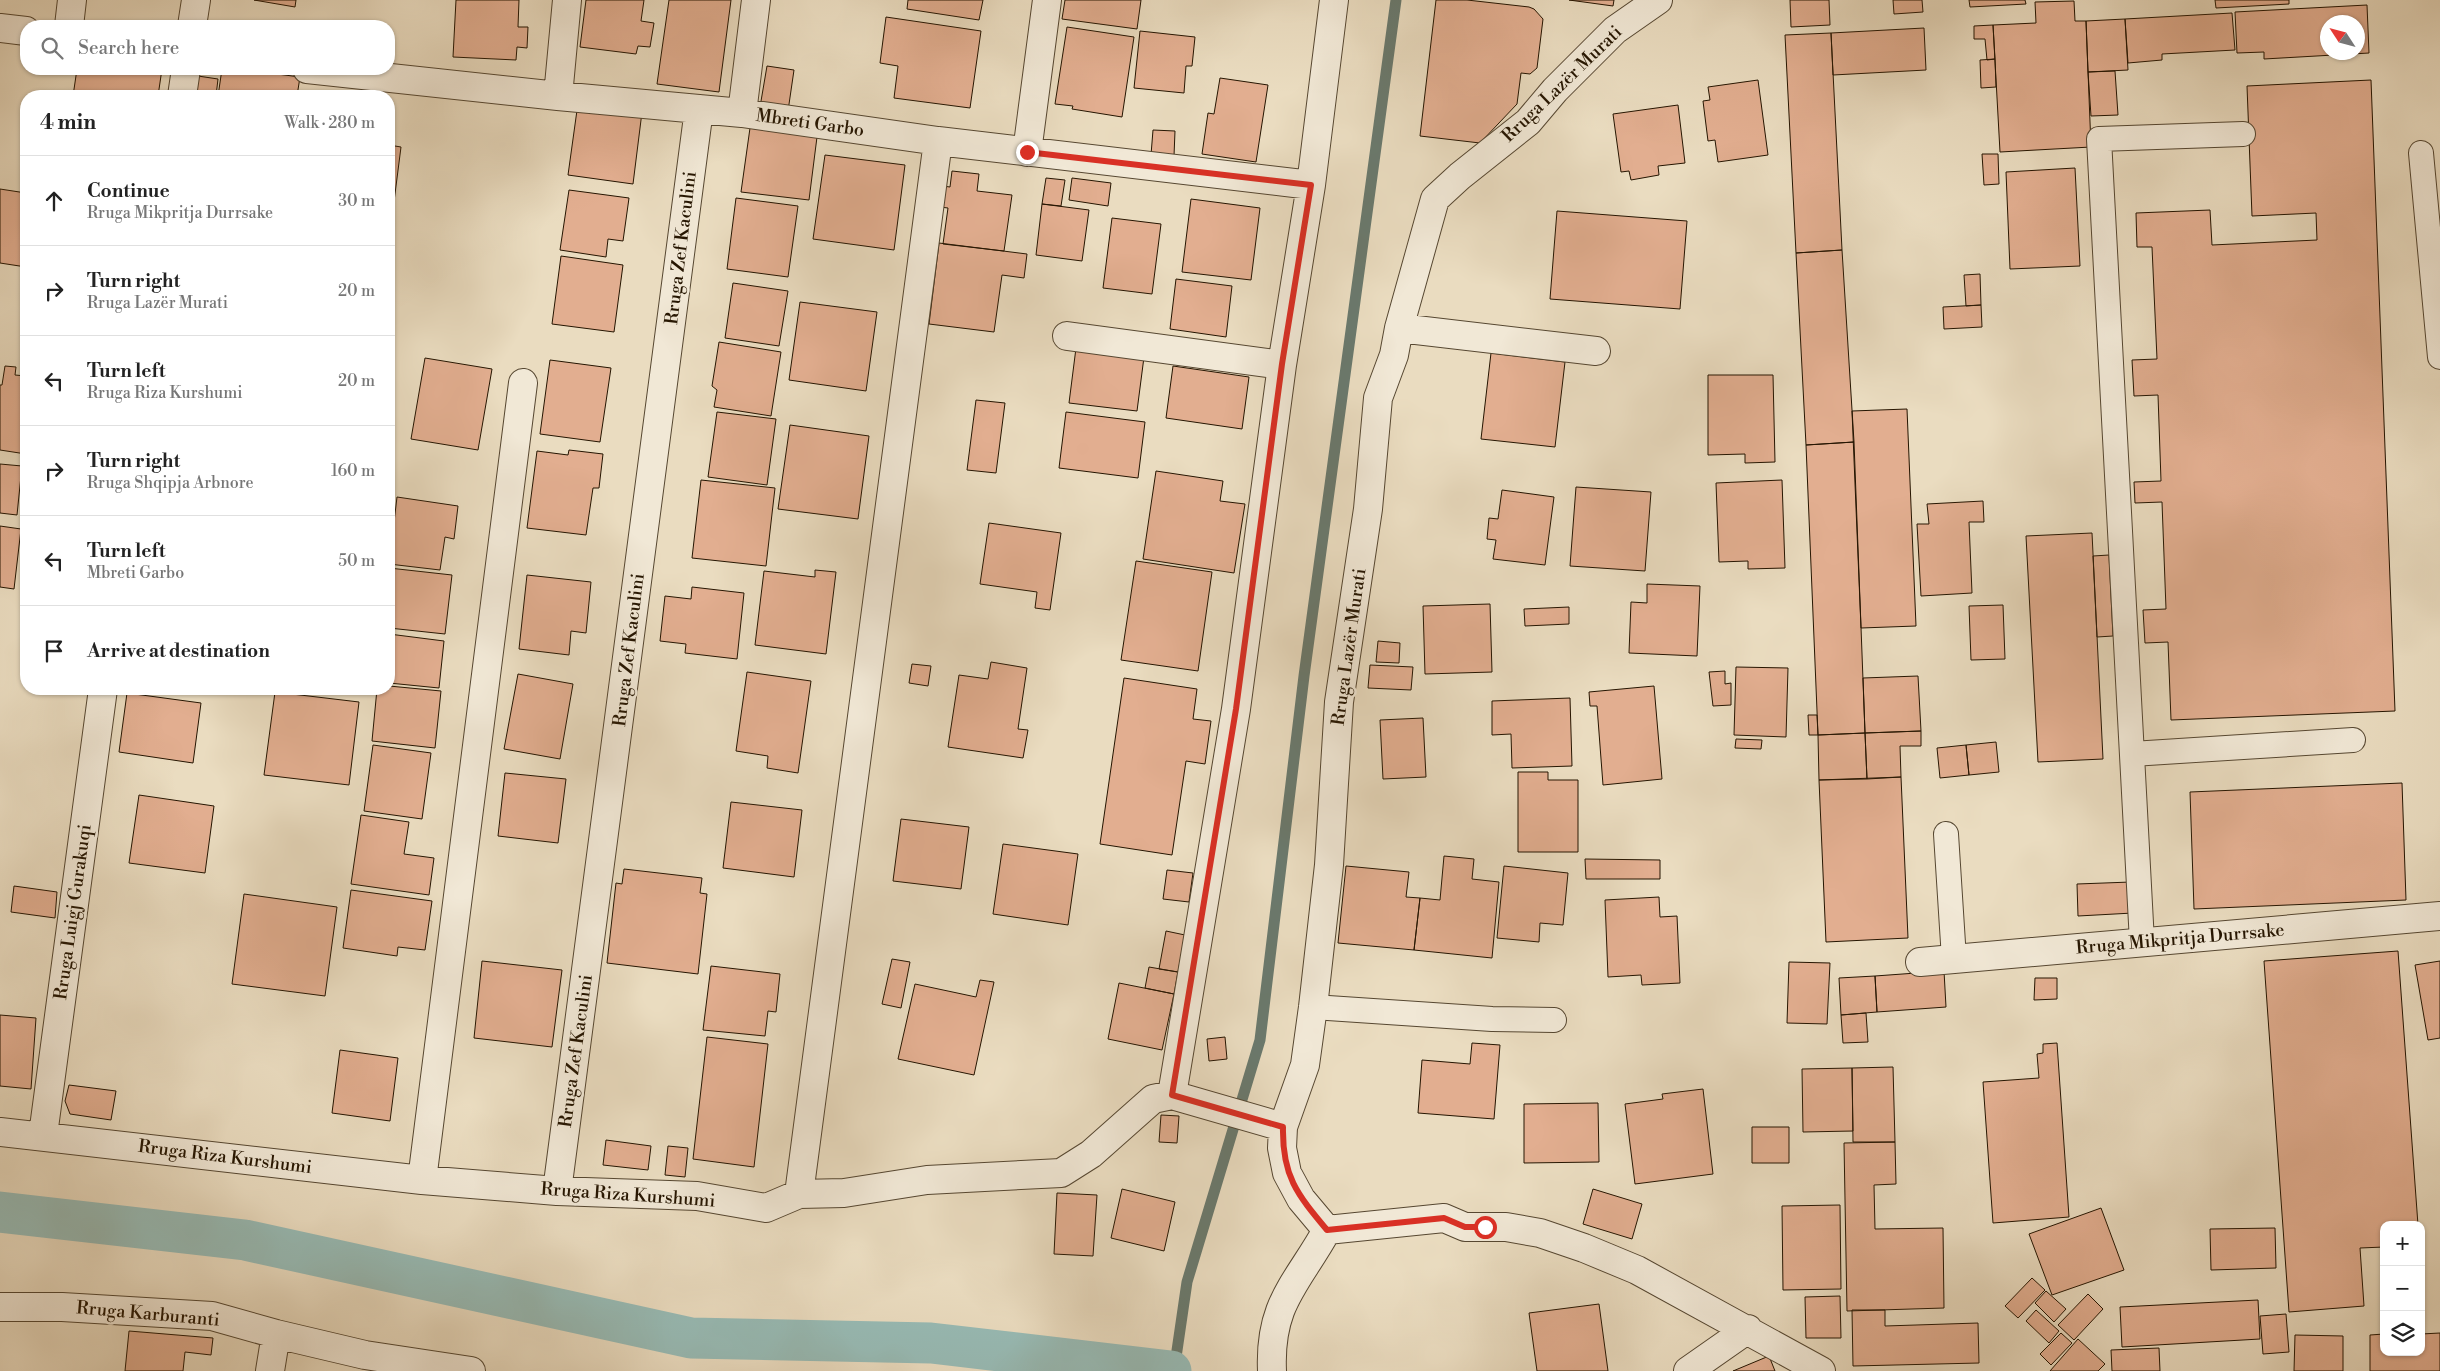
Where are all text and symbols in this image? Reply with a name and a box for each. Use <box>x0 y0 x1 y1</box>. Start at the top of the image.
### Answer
north arrow <box>2320 15 2365 60</box>
search box <box>20 20 395 75</box>
street label: Rruga Lazër Murati <box>1497 21 1627 147</box>
icon: search <box>38 34 66 62</box>
text: Search here <box>78 36 179 60</box>
street label: Mbreti Garbo <box>754 104 866 142</box>
text: 4 min <box>40 110 96 136</box>
text: Walk · 280 m <box>284 113 375 133</box>
route end <box>1016 141 1039 164</box>
street label: Rruga Zef Kaculini <box>660 170 702 326</box>
text: Continue <box>87 179 170 203</box>
icon: ahead <box>40 187 68 215</box>
text: 30 m <box>338 191 375 211</box>
text: Rruga Mikpritja Durrsake <box>87 203 273 223</box>
text: Turn right <box>87 269 180 293</box>
icon: right <box>40 277 68 305</box>
text: 20 m <box>338 281 375 301</box>
text: Rruga Lazër Murati <box>87 293 228 313</box>
text: Turn left <box>87 359 166 383</box>
icon: left <box>40 367 68 395</box>
text: 20 m <box>338 371 375 391</box>
text: Rruga Riza Kurshumi <box>87 383 243 403</box>
text: Turn right <box>87 449 180 473</box>
icon: right <box>40 457 68 485</box>
text: 160 m <box>331 461 375 481</box>
text: Rruga Shqipja Arbnore <box>87 473 254 493</box>
text: Turn left <box>87 539 166 563</box>
icon: left <box>40 547 68 575</box>
text: 50 m <box>338 551 375 571</box>
text: Mbreti Garbo <box>87 563 184 583</box>
street label: Rruga Lazër Murati <box>1327 567 1371 727</box>
street label: Rruga Zef Kaculini <box>608 572 650 728</box>
icon: arrive <box>40 637 68 665</box>
text: Arrive at destination <box>87 639 270 663</box>
street label: Rruga Luigj Gurakuqi <box>49 823 97 1001</box>
street label: Rruga Mikpritja Durrsake <box>2075 918 2285 960</box>
street label: Rruga Zef Kaculini <box>554 973 598 1129</box>
street label: Rruga Riza Kurshumi <box>137 1135 313 1179</box>
street label: Rruga Riza Kurshumi <box>540 1177 716 1213</box>
route start <box>1474 1216 1497 1239</box>
map controls <box>2380 1221 2425 1356</box>
button: + <box>2380 1221 2425 1266</box>
button: − <box>2380 1266 2425 1311</box>
street label: Rruga Karburanti <box>75 1296 221 1332</box>
button: layers <box>2380 1311 2425 1356</box>

